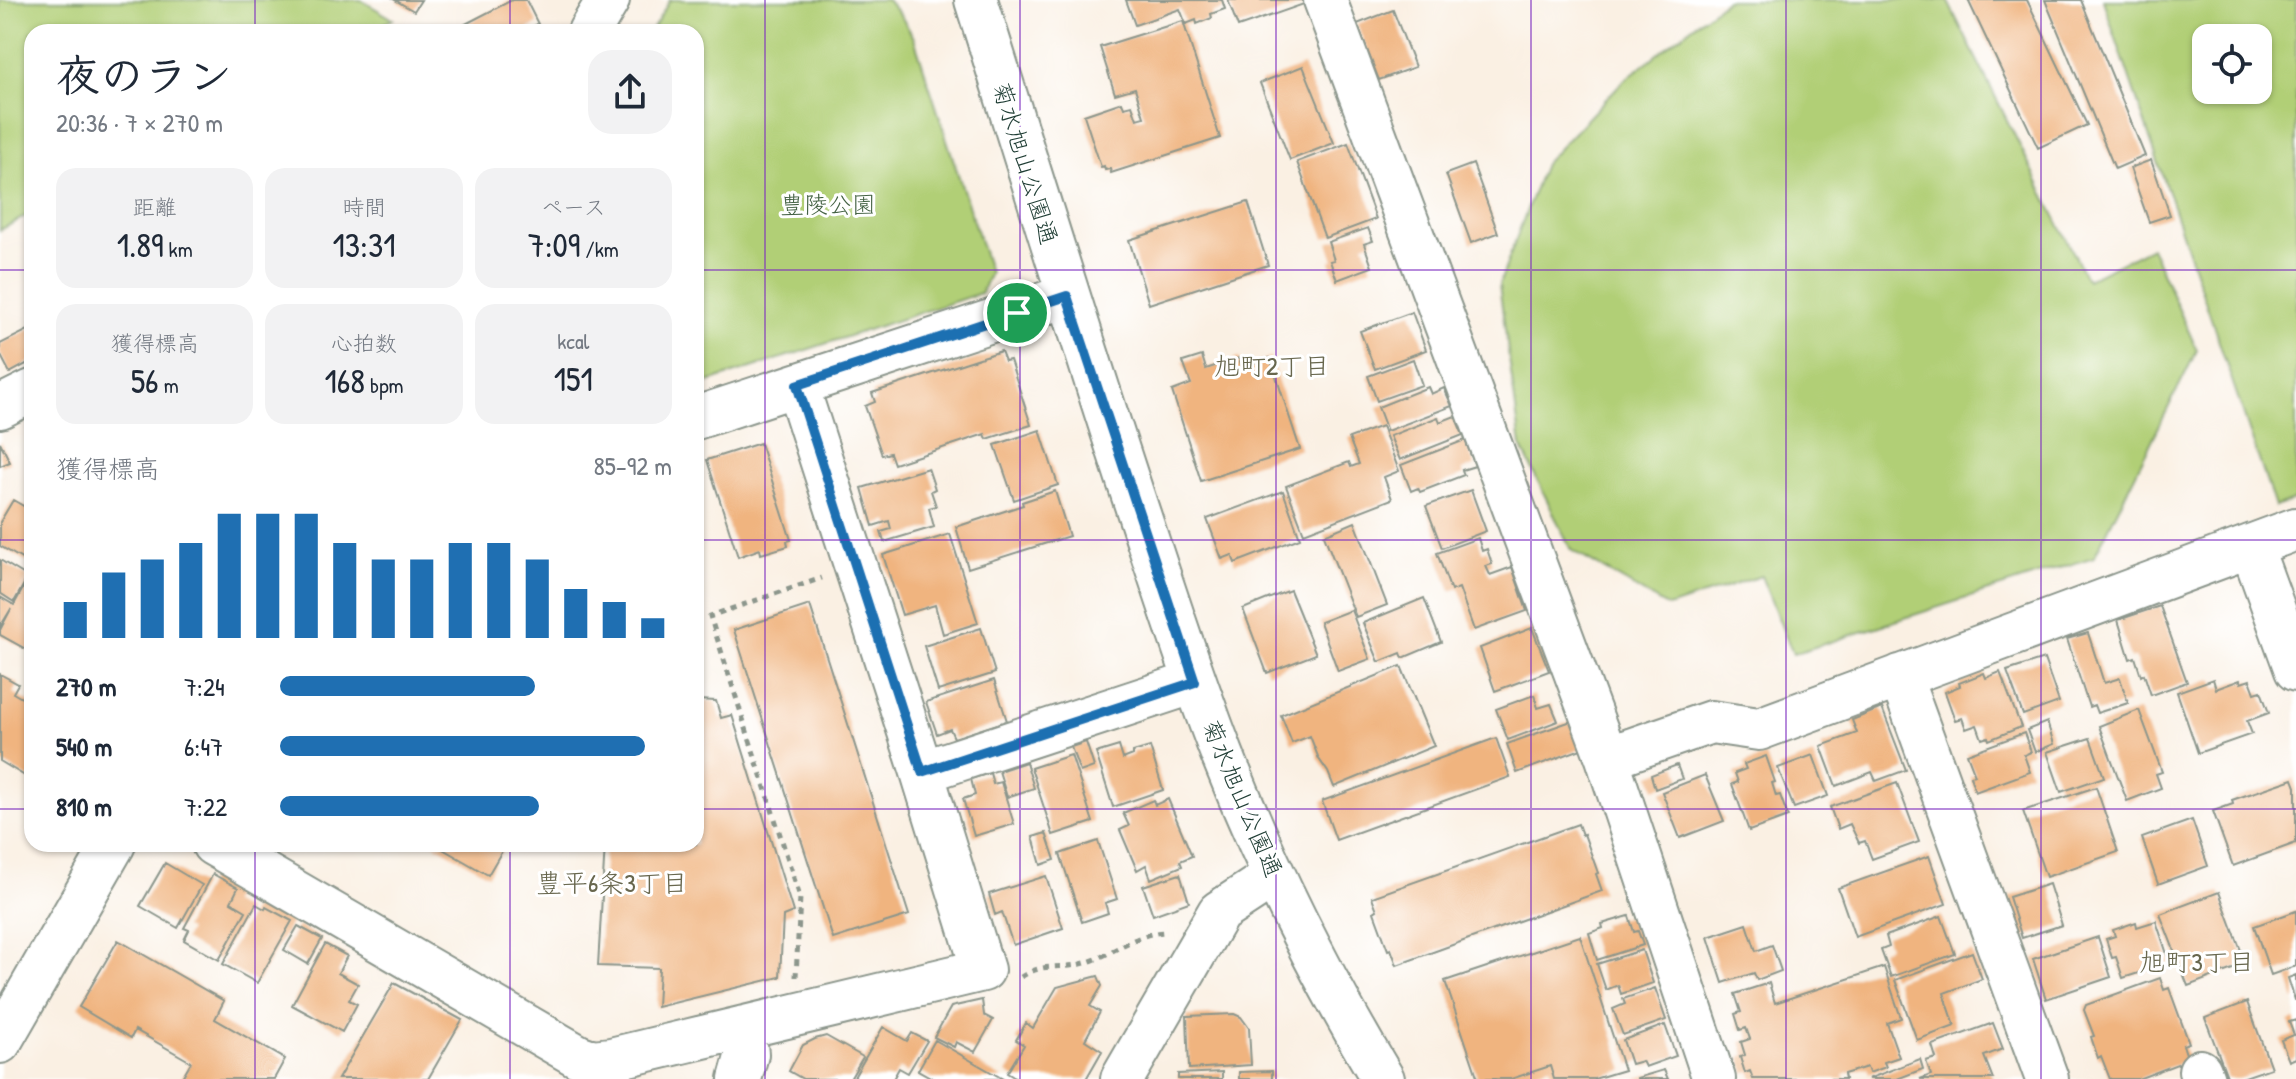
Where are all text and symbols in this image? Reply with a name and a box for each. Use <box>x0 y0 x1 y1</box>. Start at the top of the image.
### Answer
map controls <box>2192 24 2272 104</box>
button: locate <box>2192 24 2272 104</box>
text: 夜のラン <box>56 45 232 105</box>
button: share <box>588 50 672 134</box>
street label: 菊水旭山公園通 <box>986 78 1066 248</box>
text: 20:36 · 7 × 270 m <box>56 105 223 140</box>
park label: 豊陵公園 <box>780 188 876 220</box>
text: 距離 <box>133 192 177 222</box>
text: 時間 <box>342 192 386 222</box>
text: ペース <box>541 192 606 222</box>
text: 1.89 <box>117 222 164 268</box>
text: 13:31 <box>332 222 396 268</box>
text: 7:09 <box>528 222 580 268</box>
text: km <box>164 234 193 264</box>
text: /km <box>580 234 619 264</box>
pin <box>983 279 1051 347</box>
icon: arrive <box>995 291 1039 335</box>
text: kcal <box>557 326 589 356</box>
text: 獲得標高 <box>111 328 199 358</box>
text: 心拍数 <box>331 328 397 358</box>
district label: 旭町2丁目 <box>1214 348 1330 383</box>
text: 151 <box>554 356 593 402</box>
text: 56 <box>131 358 159 404</box>
text: 168 <box>324 358 365 404</box>
text: m <box>159 370 179 400</box>
text: bpm <box>365 370 404 400</box>
text: 85–92 m <box>593 448 672 483</box>
text: 獲得標高 <box>56 451 160 486</box>
text: 270 m <box>56 669 116 704</box>
text: 7:24 <box>184 669 225 704</box>
street label: 菊水旭山公園通 <box>1195 714 1291 882</box>
text: 540 m <box>56 729 112 764</box>
text: 6:47 <box>184 729 223 764</box>
text: 810 m <box>56 789 112 824</box>
text: 7:22 <box>184 789 227 824</box>
district label: 豊平6条3丁目 <box>536 865 688 900</box>
district label: 旭町3丁目 <box>2139 944 2255 979</box>

